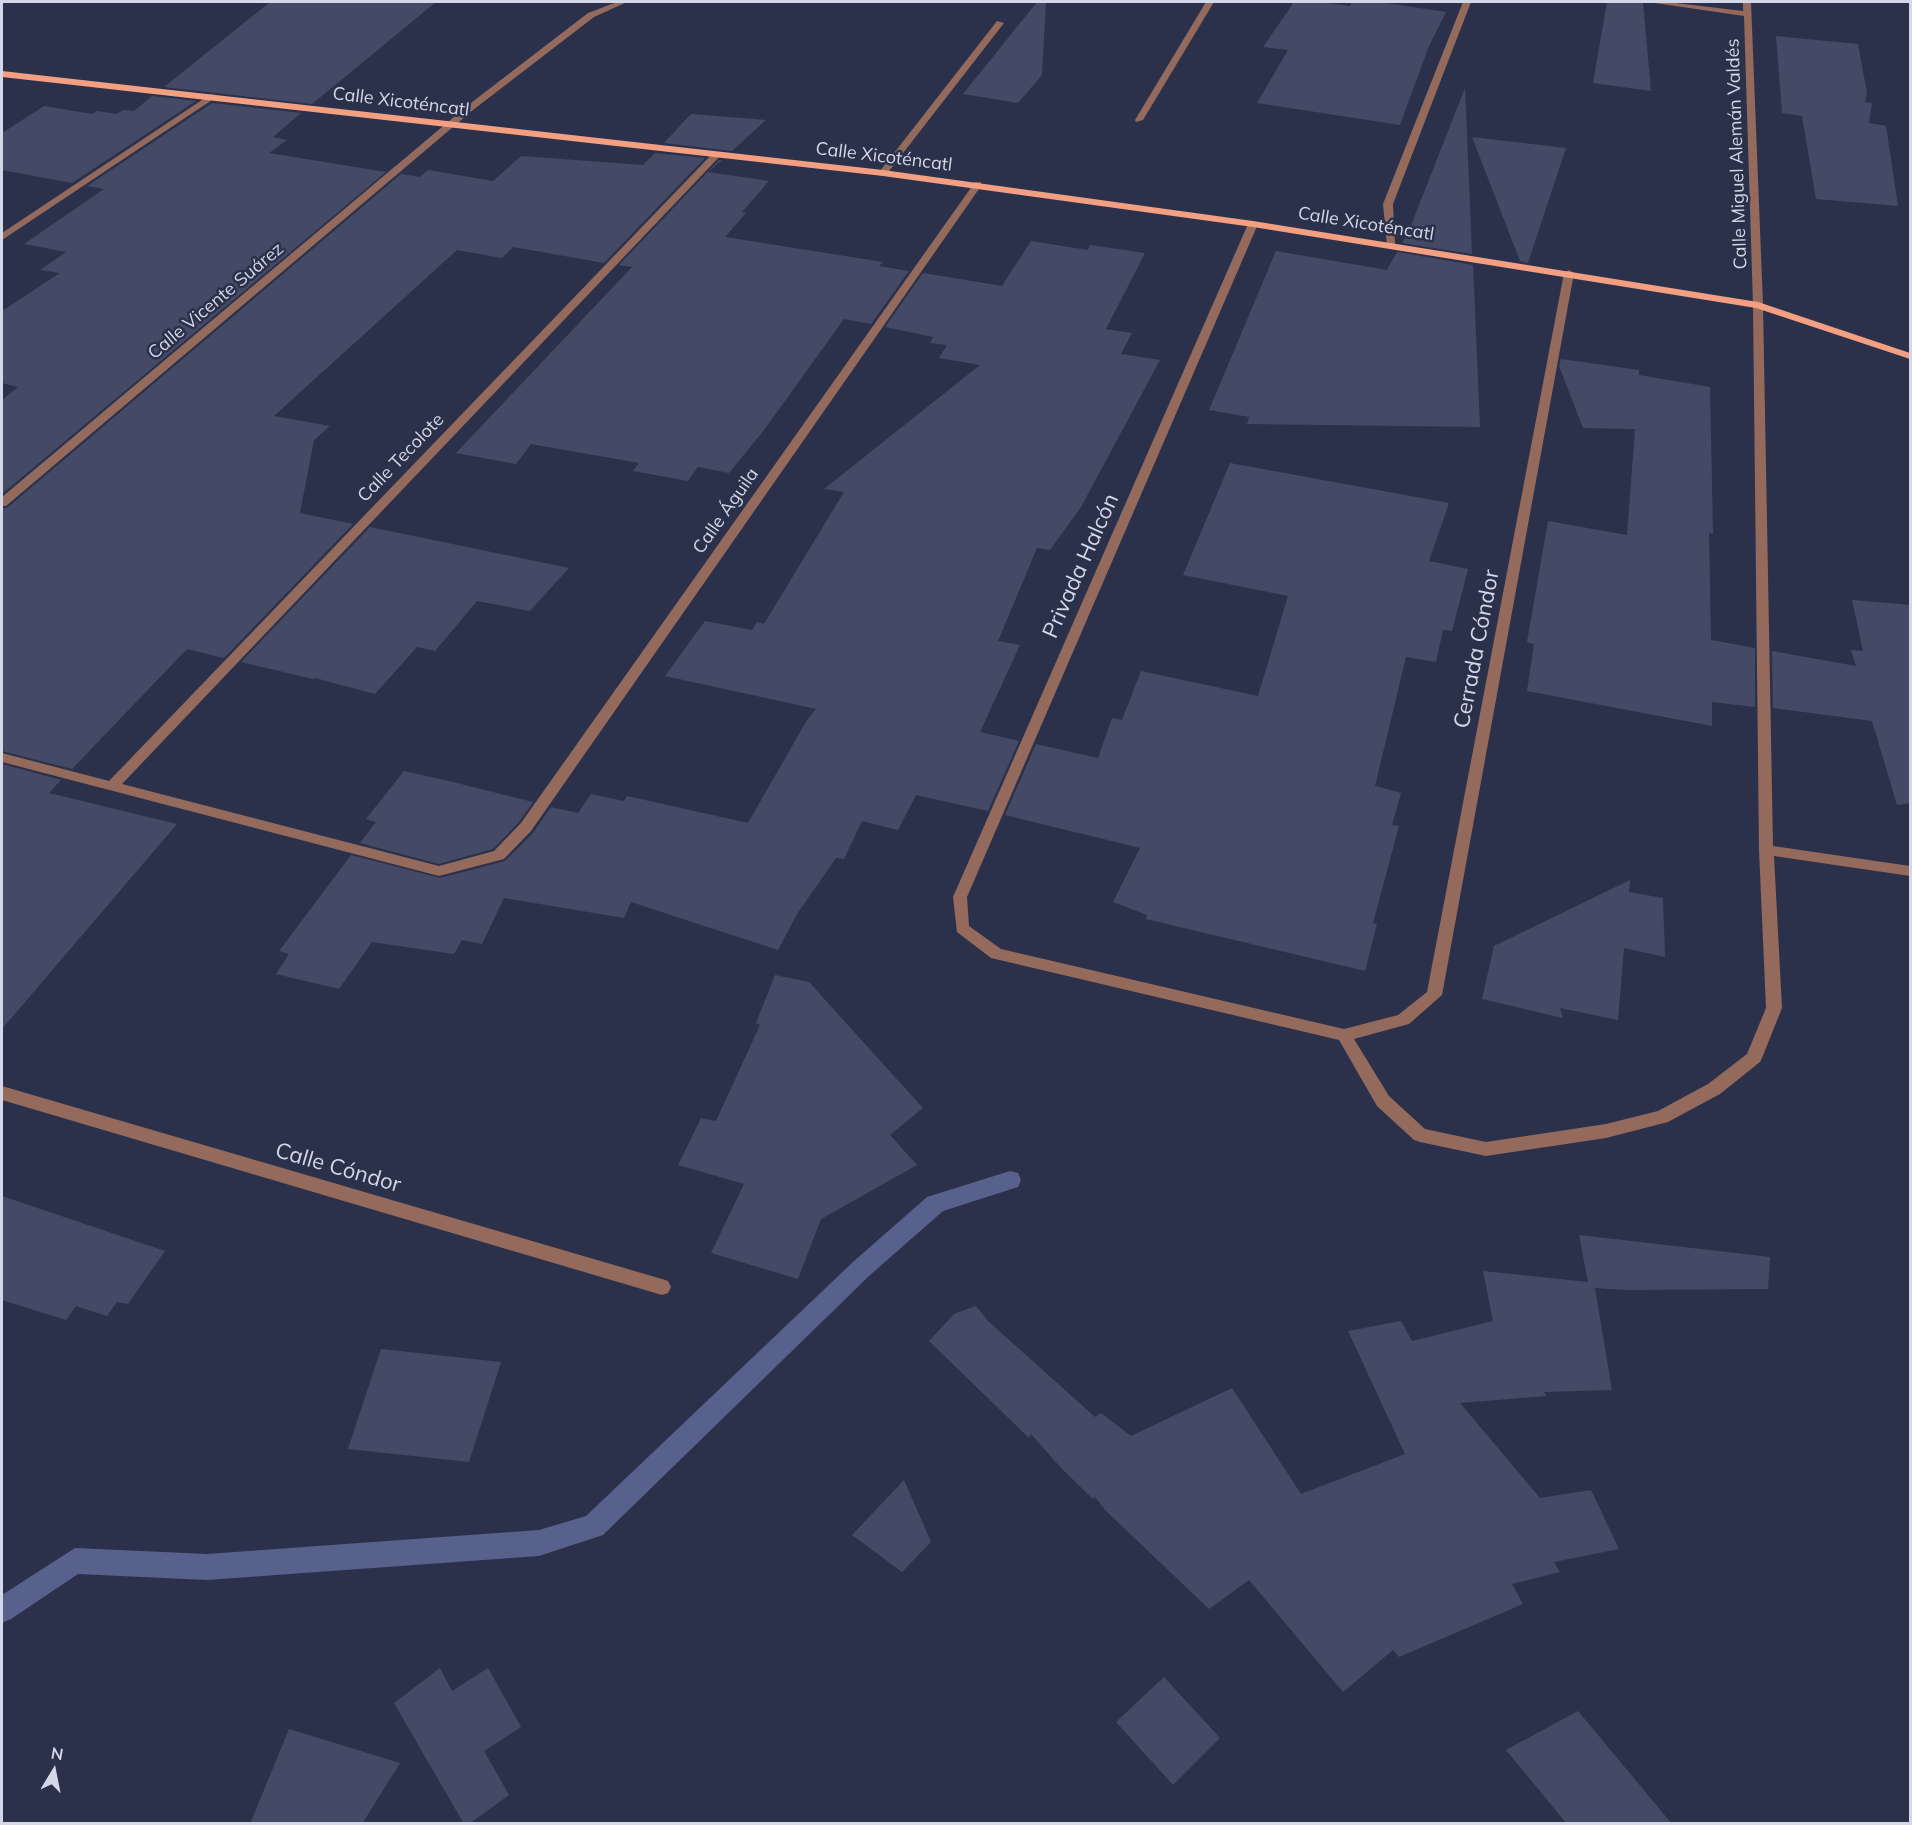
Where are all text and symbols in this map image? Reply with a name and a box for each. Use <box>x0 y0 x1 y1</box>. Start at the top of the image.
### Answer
street label: Calle Miguel Alemán Valdés <box>1722 38 1752 270</box>
street label: Calle Xicoténcatl <box>331 83 471 121</box>
street label: Calle Xicoténcatl <box>814 138 954 176</box>
street label: Calle Xicoténcatl <box>1296 203 1436 245</box>
street label: Calle Vicente Suárez <box>144 238 288 364</box>
street label: Calle Tecolote <box>353 409 449 507</box>
street label: Calle Águila <box>689 464 763 558</box>
street label: Privada Halcón <box>1037 490 1125 642</box>
street label: Cerrada Cóndor <box>1449 567 1505 731</box>
street label: Calle Cóndor <box>272 1137 404 1199</box>
north arrow <box>24 1741 84 1801</box>
text: N <box>49 1742 65 1764</box>

